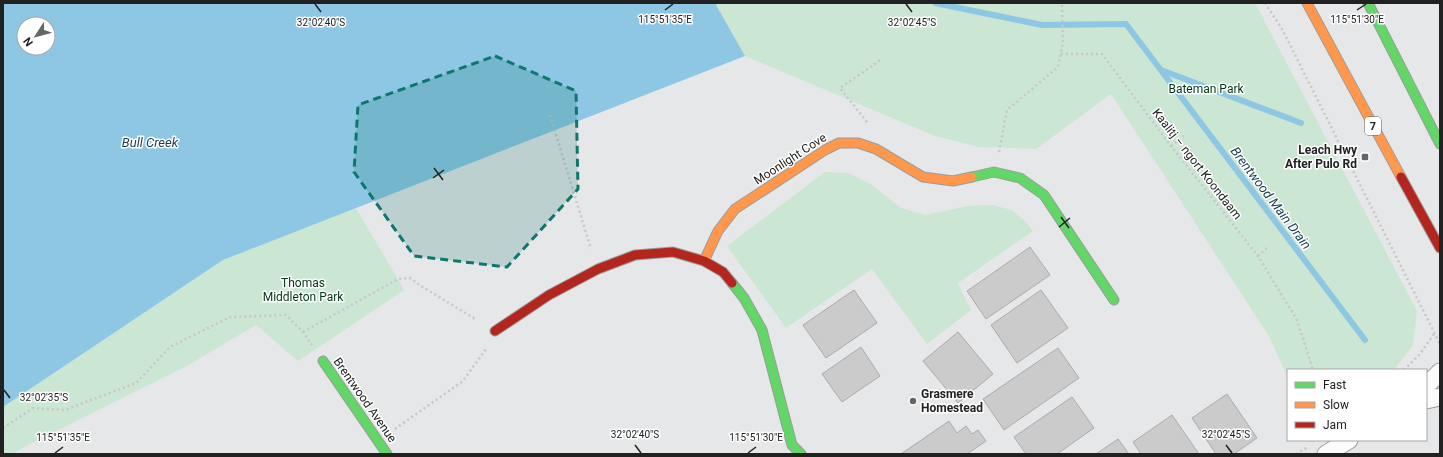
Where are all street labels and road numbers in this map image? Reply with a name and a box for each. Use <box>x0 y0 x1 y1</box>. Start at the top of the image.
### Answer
street label: Kaalitj – ngort Koondaam <box>1149 106 1245 222</box>
road number: 7 <box>1365 117 1381 135</box>
street label: Moonlight Cove <box>751 130 829 188</box>
street label: Brentwood Avenue <box>331 355 399 445</box>

